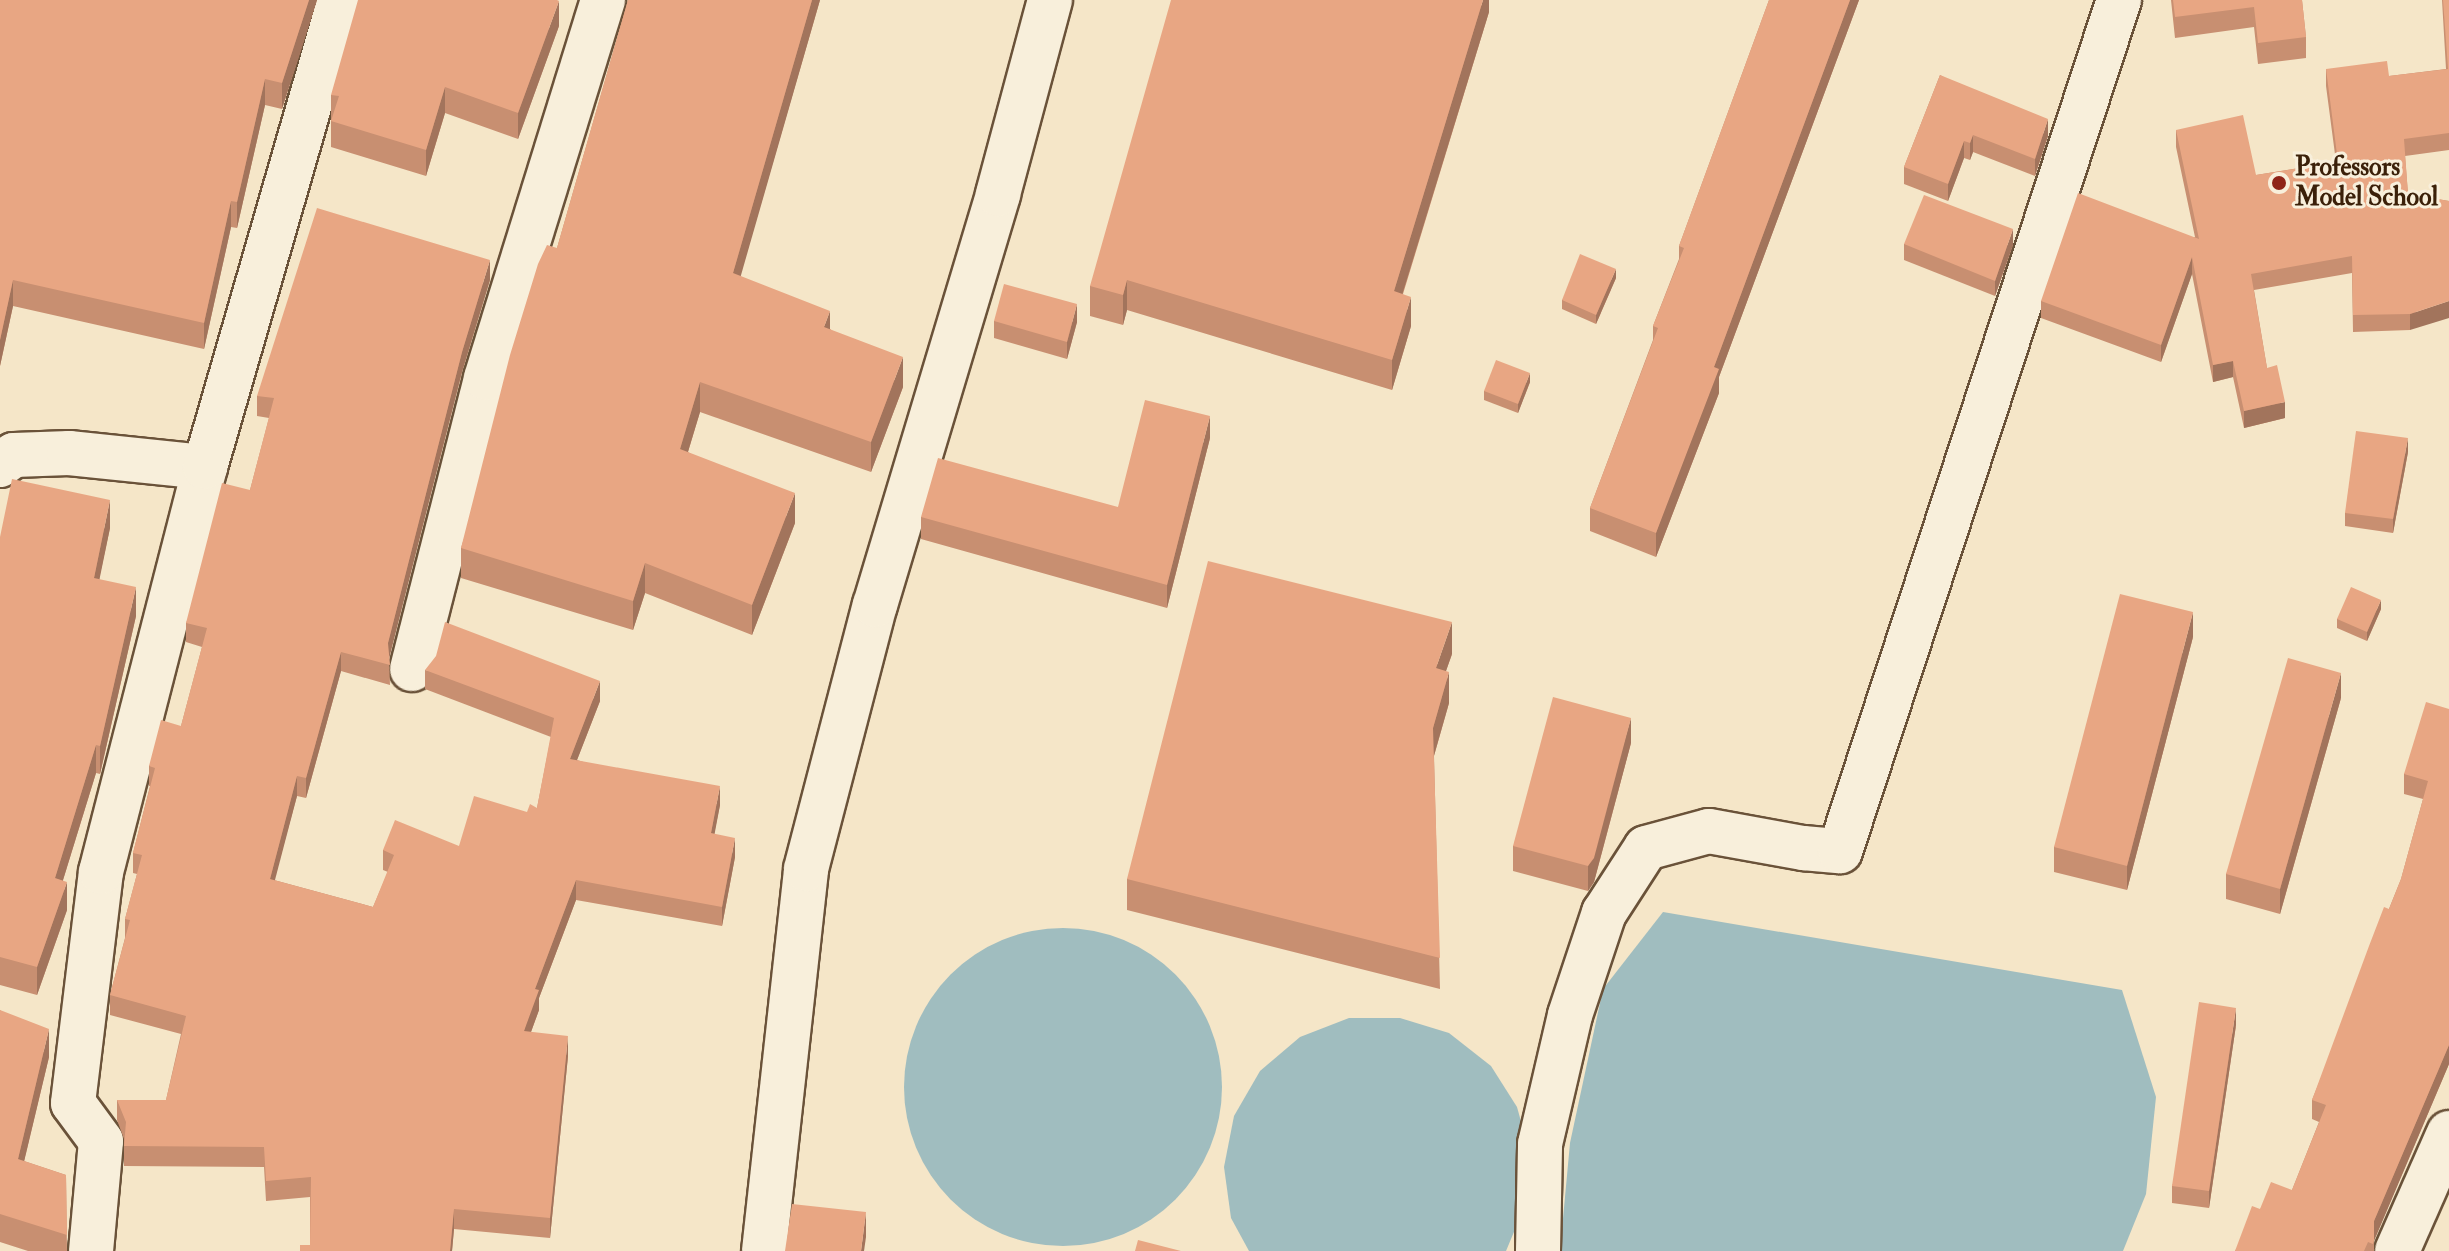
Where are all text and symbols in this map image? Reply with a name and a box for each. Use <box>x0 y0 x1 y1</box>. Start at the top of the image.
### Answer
place label: Professors Model School <box>2295 152 2438 214</box>
marker: Professors Model School <box>2270 174 2288 192</box>

